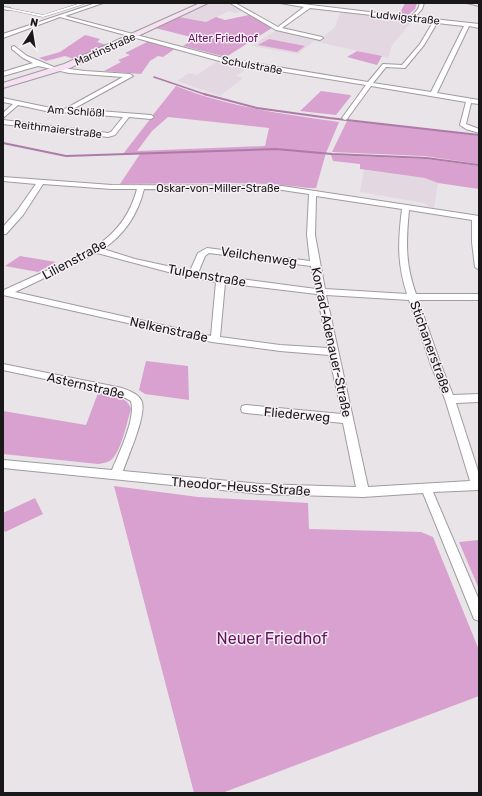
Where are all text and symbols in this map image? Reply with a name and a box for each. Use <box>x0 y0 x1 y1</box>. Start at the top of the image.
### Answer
street label: Ludwigstraße <box>369 7 440 28</box>
north arrow <box>12 12 52 52</box>
text: N <box>29 16 39 30</box>
street label: Martinstraße <box>73 30 138 69</box>
park label: Alter Friedhof <box>188 32 259 45</box>
street label: Schulstraße <box>220 54 283 77</box>
street label: Am Schlößl <box>47 103 105 120</box>
street label: Reithmaierstraße <box>13 118 103 141</box>
street label: Oskar-von-Miller-Straße <box>156 182 280 195</box>
street label: Lilienstraße <box>40 236 109 283</box>
street label: Veilchenweg <box>220 244 298 270</box>
street label: Tulpenstraße <box>167 261 247 290</box>
street label: Konrad-Adenauer-Straße <box>308 266 355 418</box>
street label: Stichanerstraße <box>407 299 454 395</box>
street label: Nelkenstraße <box>128 314 209 345</box>
street label: Asternstraße <box>46 369 126 402</box>
street label: Fliederweg <box>263 404 331 426</box>
street label: Theodor-Heuss-Straße <box>171 474 311 499</box>
park label: Neuer Friedhof <box>217 629 328 648</box>

